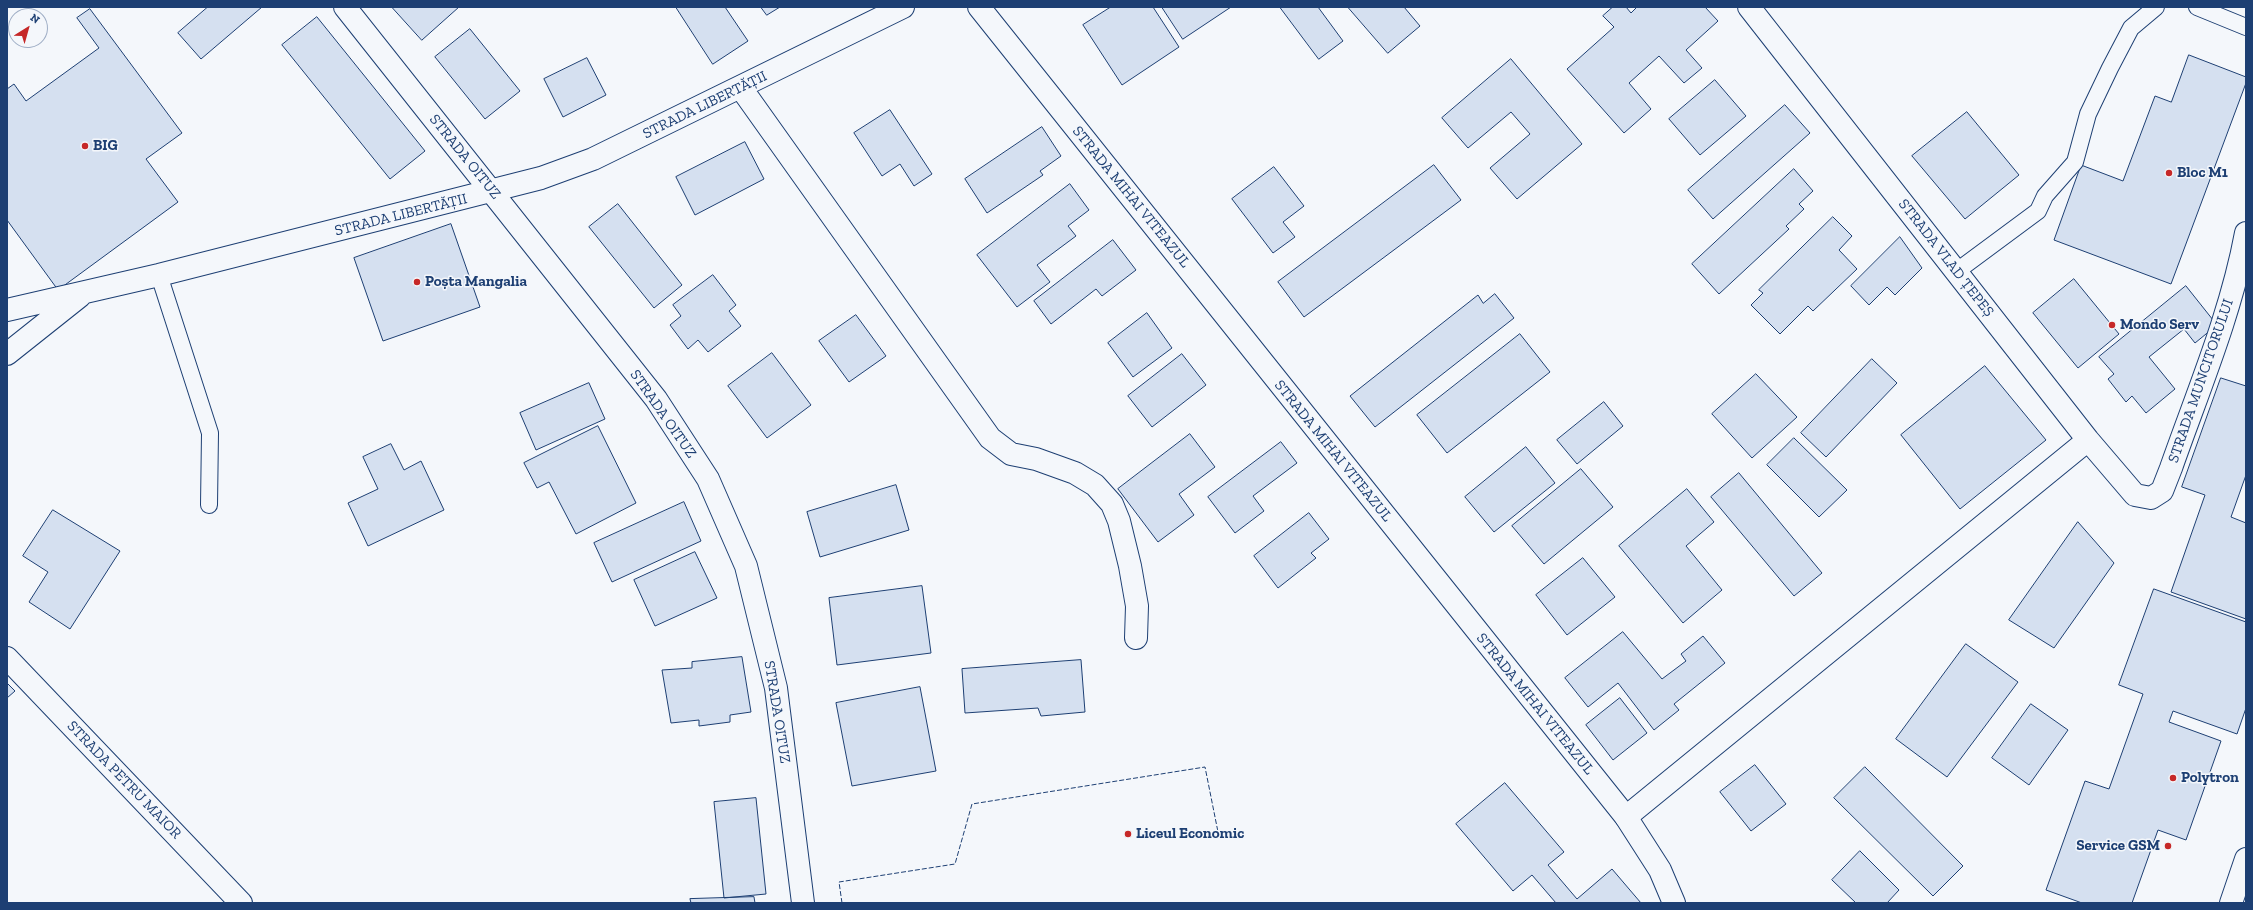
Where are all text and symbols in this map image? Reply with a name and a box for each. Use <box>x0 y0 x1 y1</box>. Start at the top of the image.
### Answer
north arrow <box>8 8 48 48</box>
text: N <box>28 11 42 27</box>
street label: STRADA LIBERTĂȚII <box>640 67 770 143</box>
street label: STRADA OITUZ <box>425 111 505 203</box>
street label: STRADA MIHAI VITEAZUL <box>1068 123 1194 271</box>
place label: BIG <box>93 137 118 155</box>
marker: BIG <box>80 141 90 151</box>
place label: Bloc M1 <box>2177 164 2228 182</box>
marker: Bloc M1 <box>2164 168 2174 178</box>
street label: STRADA LIBERTĂȚII <box>333 190 469 240</box>
street label: STRADA VLAD ȚEPEȘ <box>1894 195 1998 321</box>
place label: Poșta Mangalia <box>425 273 527 291</box>
marker: Poșta Mangalia <box>412 277 422 287</box>
street label: STRADA MUNCITORULUI <box>2164 297 2238 465</box>
place label: Mondo Serv <box>2120 316 2199 334</box>
marker: Mondo Serv <box>2107 320 2117 330</box>
street label: STRADA OITUZ <box>626 366 700 462</box>
street label: STRADA MIHAI VITEAZUL <box>1270 377 1396 525</box>
street label: STRADA MIHAI VITEAZUL <box>1472 630 1598 778</box>
street label: STRADA OITUZ <box>760 659 794 765</box>
street label: STRADA PETRU MAIOR <box>63 717 185 843</box>
place label: Polytron <box>2181 769 2239 787</box>
marker: Polytron <box>2168 773 2178 783</box>
place label: Liceul Economic <box>1136 825 1244 843</box>
marker: Liceul Economic <box>1123 829 1133 839</box>
place label: Service GSM <box>2076 837 2160 855</box>
marker: Service GSM <box>2163 841 2173 851</box>

